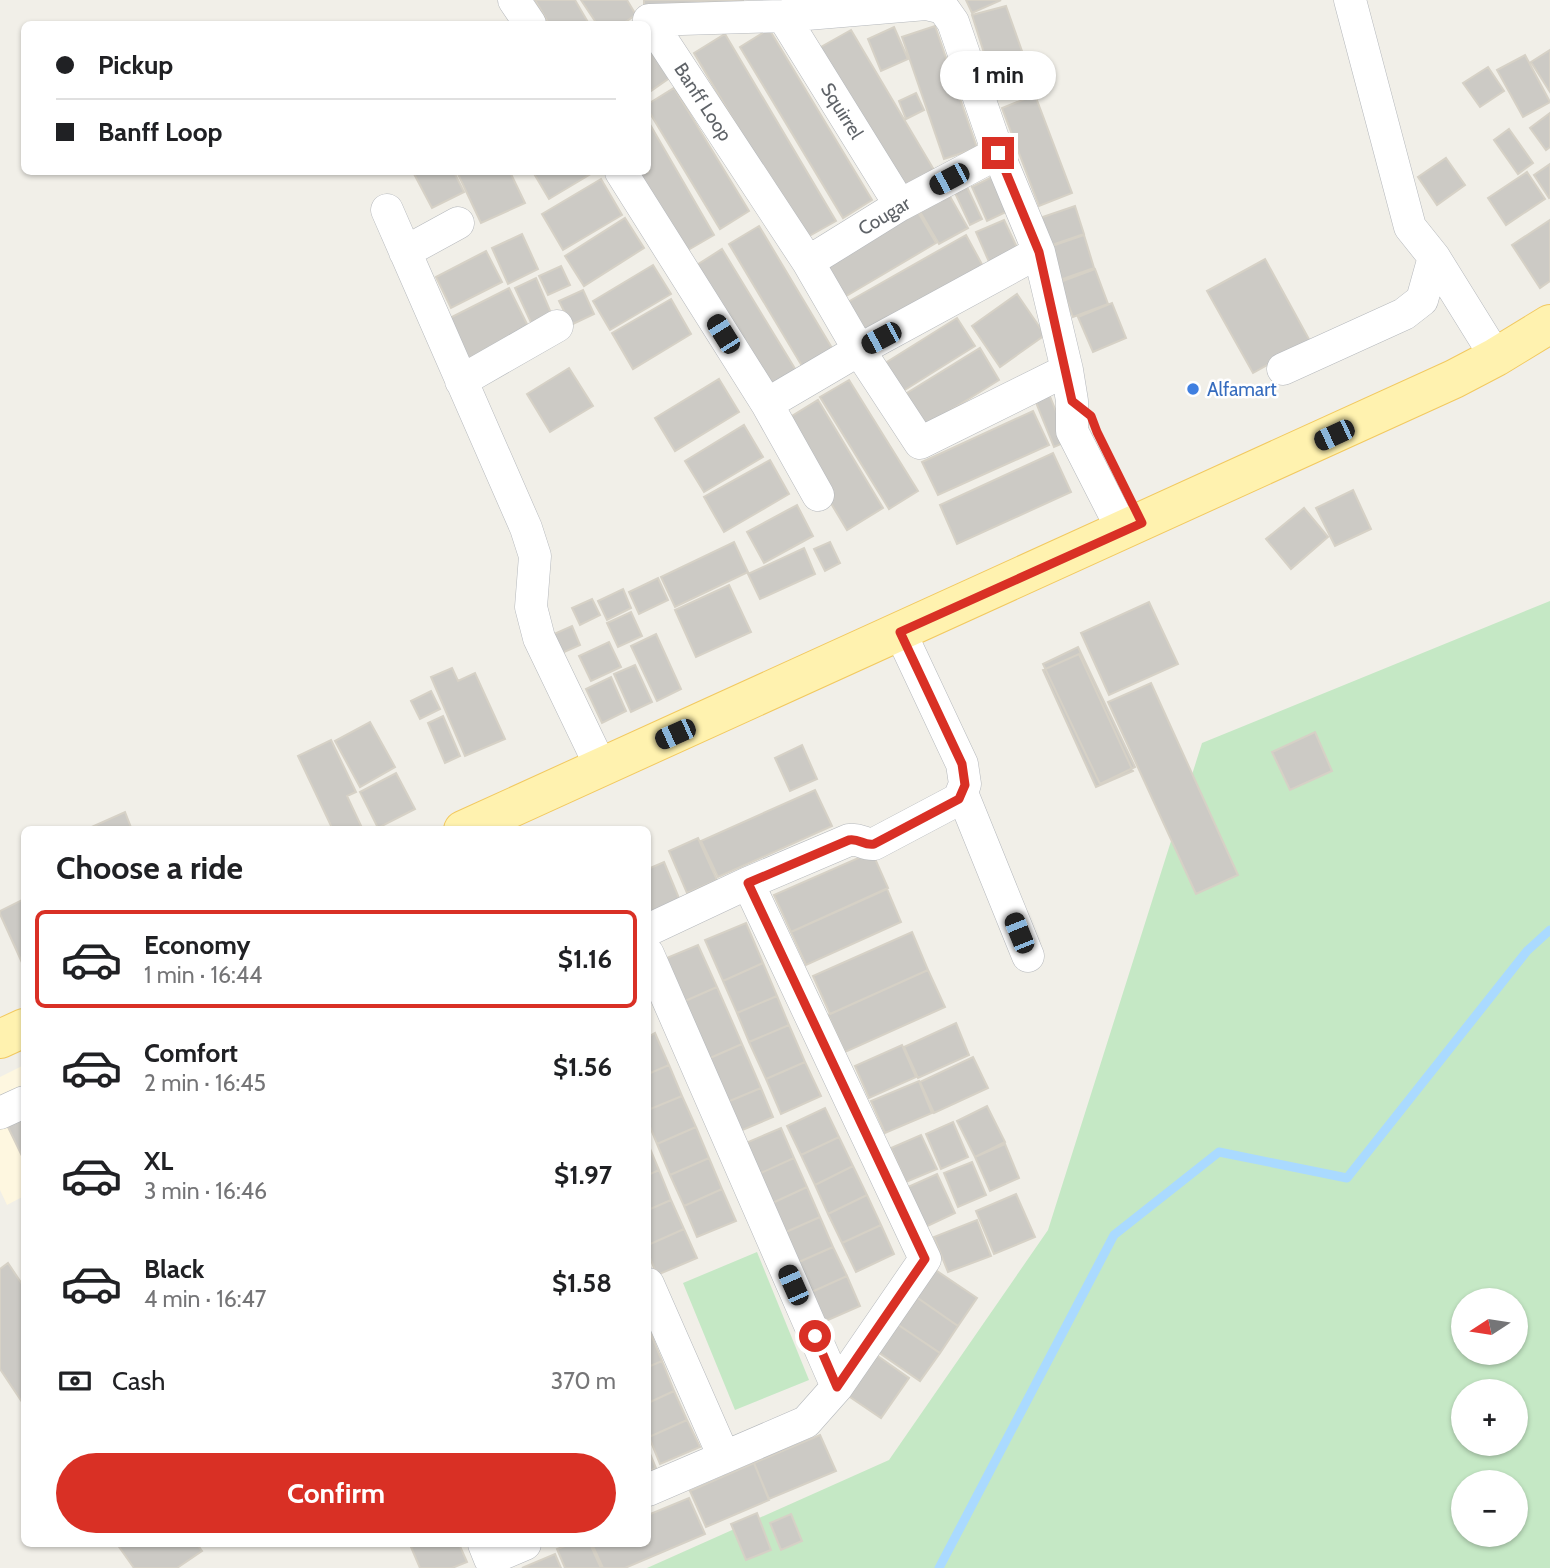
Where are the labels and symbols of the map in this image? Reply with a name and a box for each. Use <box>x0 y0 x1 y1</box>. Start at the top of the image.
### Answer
callout: 1 min <box>940 52 1056 100</box>
street label: Banff Loop <box>669 59 737 145</box>
street label: Squirrel <box>816 79 868 144</box>
route end <box>982 137 1014 169</box>
car <box>926 160 973 198</box>
street label: Cougar <box>854 192 914 240</box>
car <box>703 311 744 357</box>
car <box>858 319 905 357</box>
place label: Alfamart <box>1207 378 1277 401</box>
marker: Alfamart <box>1185 381 1201 397</box>
car <box>1311 417 1358 453</box>
car <box>652 716 699 752</box>
car <box>1002 910 1037 956</box>
car <box>775 1262 812 1308</box>
north arrow <box>1451 1288 1528 1365</box>
route start <box>799 1320 831 1352</box>

